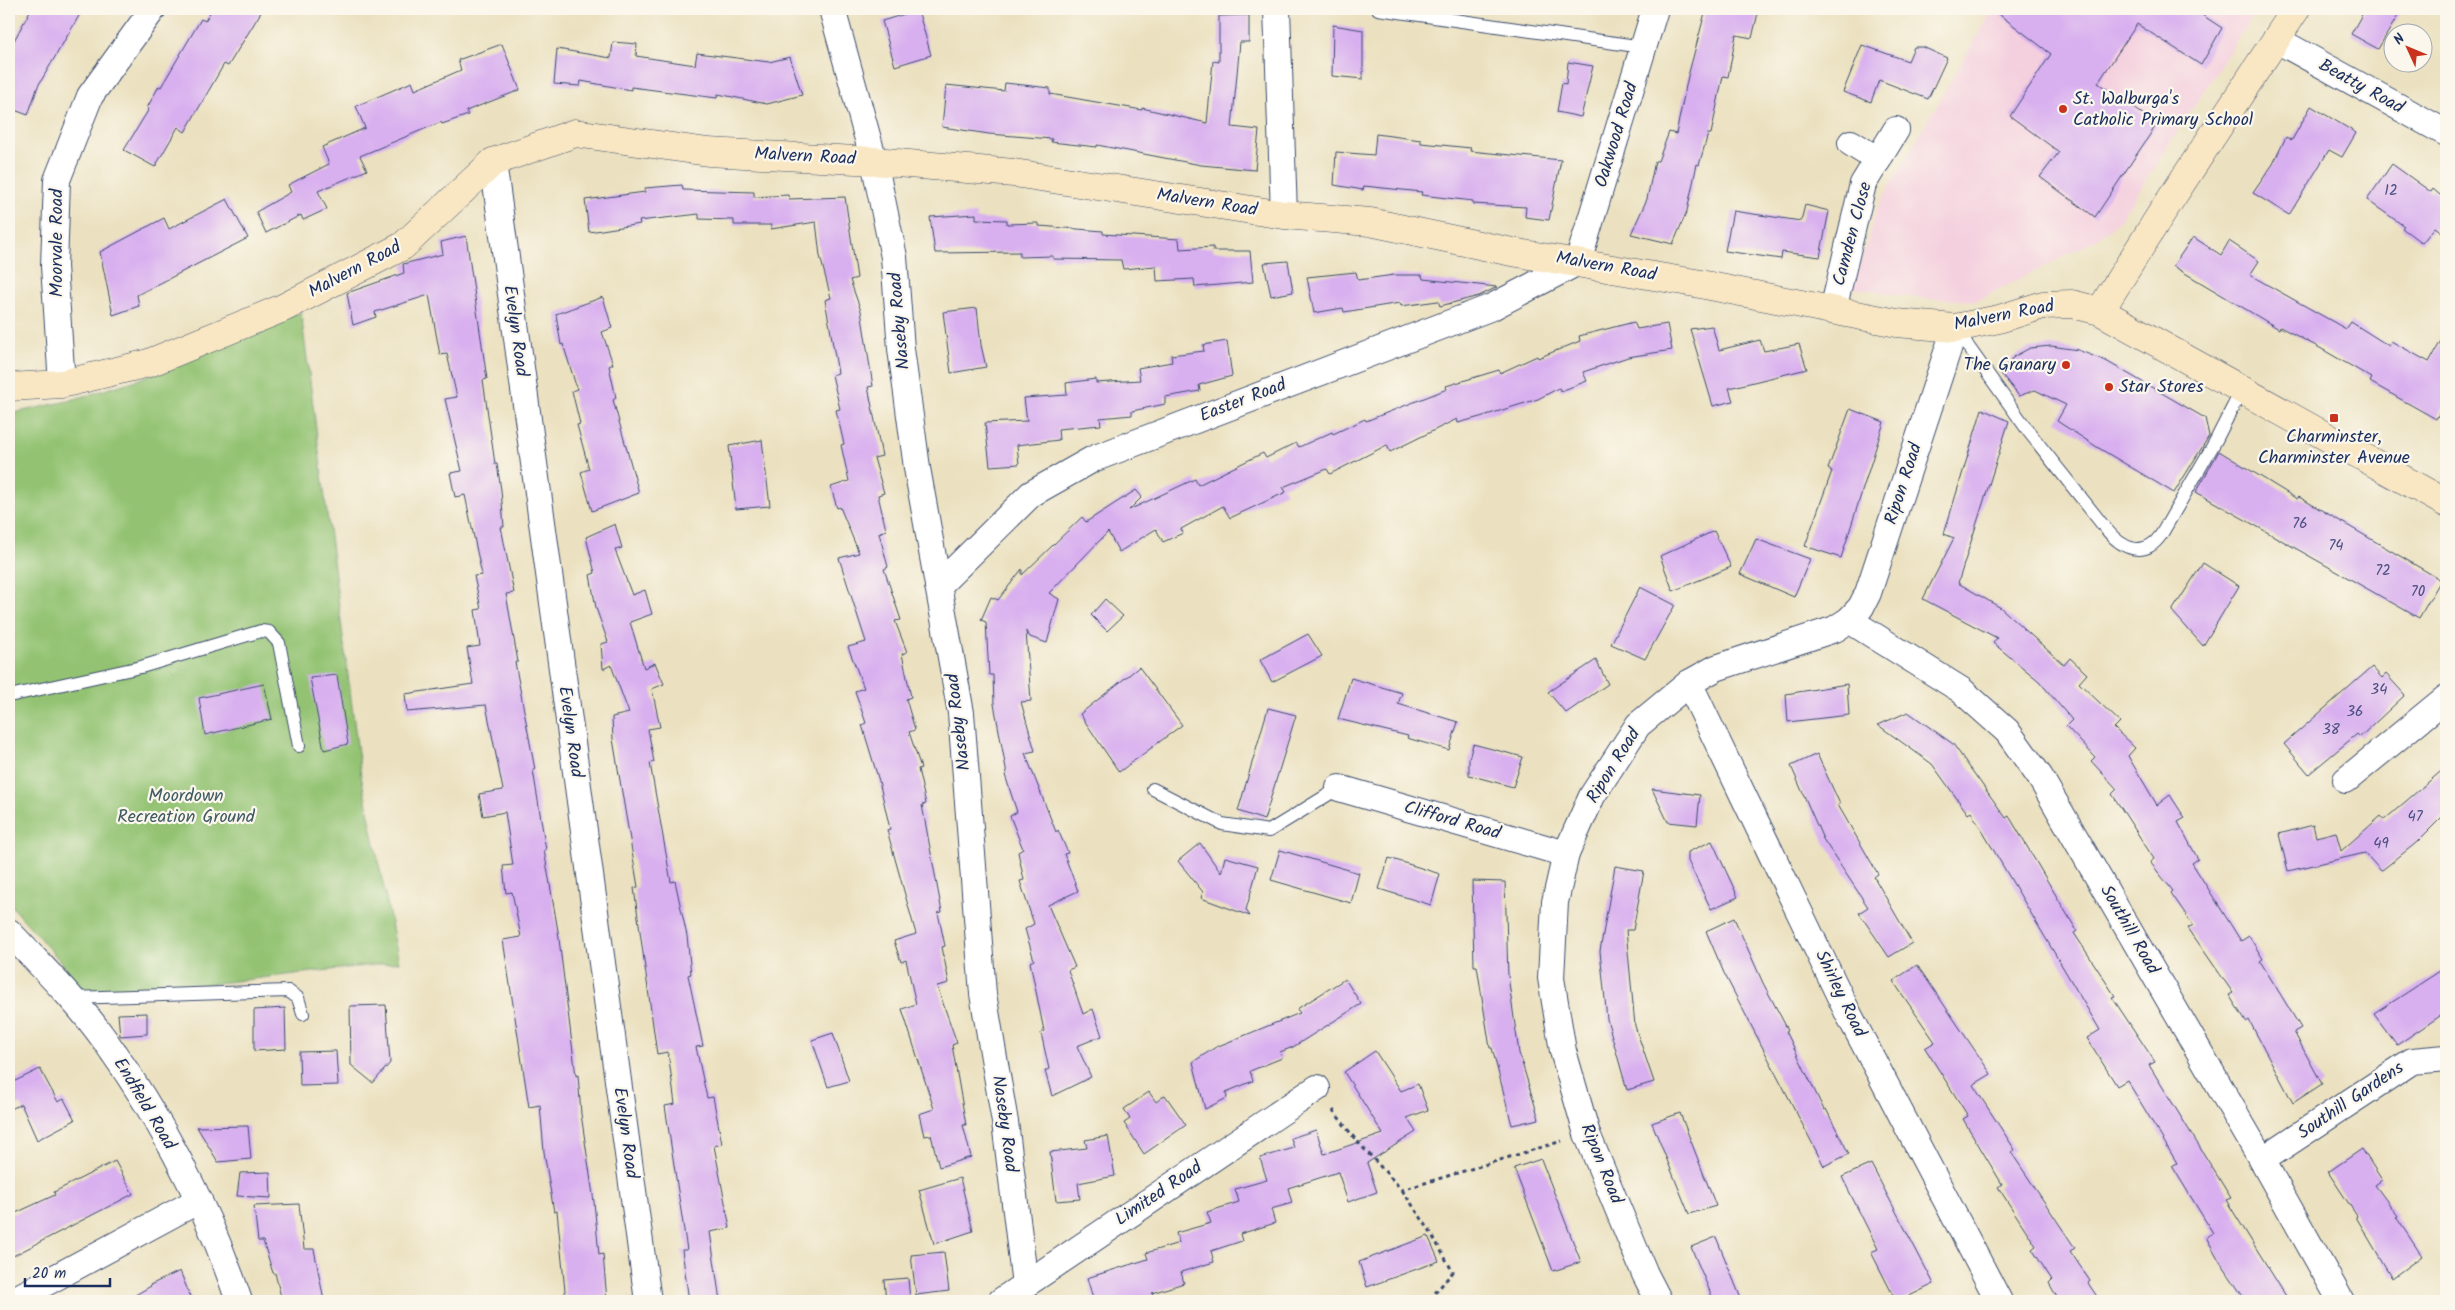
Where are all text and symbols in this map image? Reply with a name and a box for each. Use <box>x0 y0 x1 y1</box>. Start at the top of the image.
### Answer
north arrow <box>2382 22 2432 72</box>
text: N <box>2388 29 2410 50</box>
street label: Beatty Road <box>2313 52 2410 123</box>
street label: Oakwood Road <box>1587 78 1647 191</box>
place label: St. Walburga's Catholic Primary School <box>2073 85 2254 135</box>
marker: St. Walburga's Catholic Primary School <box>2057 103 2069 115</box>
street label: Malvern Road <box>754 140 858 174</box>
street label: Camden Close <box>1825 179 1881 289</box>
house number: 12 <box>2384 179 2398 203</box>
street label: Malvern Road <box>1155 181 1260 225</box>
street label: Moorvale Road <box>43 188 72 297</box>
street label: Malvern Road <box>303 233 408 307</box>
street label: Malvern Road <box>1553 244 1660 290</box>
street label: Naseby Road <box>881 270 919 371</box>
street label: Evelyn Road <box>494 283 536 380</box>
street label: Malvern Road <box>1951 292 2058 340</box>
place label: The Granary <box>1964 351 2057 380</box>
marker: The Granary <box>2060 359 2072 371</box>
street label: Easter Road <box>1195 371 1292 431</box>
place label: Star Stores <box>2119 373 2204 402</box>
marker: Star Stores <box>2103 381 2115 393</box>
marker: Charminster, Charminster Avenue <box>2328 412 2340 424</box>
place label: Charminster, Charminster Avenue <box>2258 423 2410 473</box>
street label: Ripon Road <box>1877 438 1931 529</box>
house number: 76 <box>2292 512 2308 536</box>
house number: 74 <box>2328 534 2344 558</box>
house number: 72 <box>2375 559 2391 583</box>
house number: 70 <box>2411 580 2426 604</box>
street label: Naseby Road <box>939 671 979 772</box>
house number: 34 <box>2371 678 2387 702</box>
street label: Evelyn Road <box>549 684 591 781</box>
house number: 36 <box>2347 700 2363 724</box>
house number: 38 <box>2322 718 2341 742</box>
street label: Ripon Road <box>1579 722 1649 810</box>
park label: Moordown Recreation Ground <box>117 782 256 832</box>
street label: Clifford Road <box>1400 793 1505 849</box>
house number: 47 <box>2407 805 2424 829</box>
house number: 49 <box>2373 832 2389 856</box>
street label: Southill Road <box>2092 880 2167 981</box>
street label: Shirley Road <box>1806 946 1874 1043</box>
street label: Endfield Road <box>105 1052 184 1157</box>
street label: Southill Gardens <box>2292 1054 2410 1147</box>
street label: Naseby Road <box>983 1074 1025 1175</box>
street label: Evelyn Road <box>604 1085 646 1182</box>
street label: Ripon Road <box>1572 1119 1631 1210</box>
street label: Limited Road <box>1109 1153 1209 1234</box>
scale bar <box>25 1255 110 1287</box>
text: 20 m <box>32 1262 66 1286</box>

